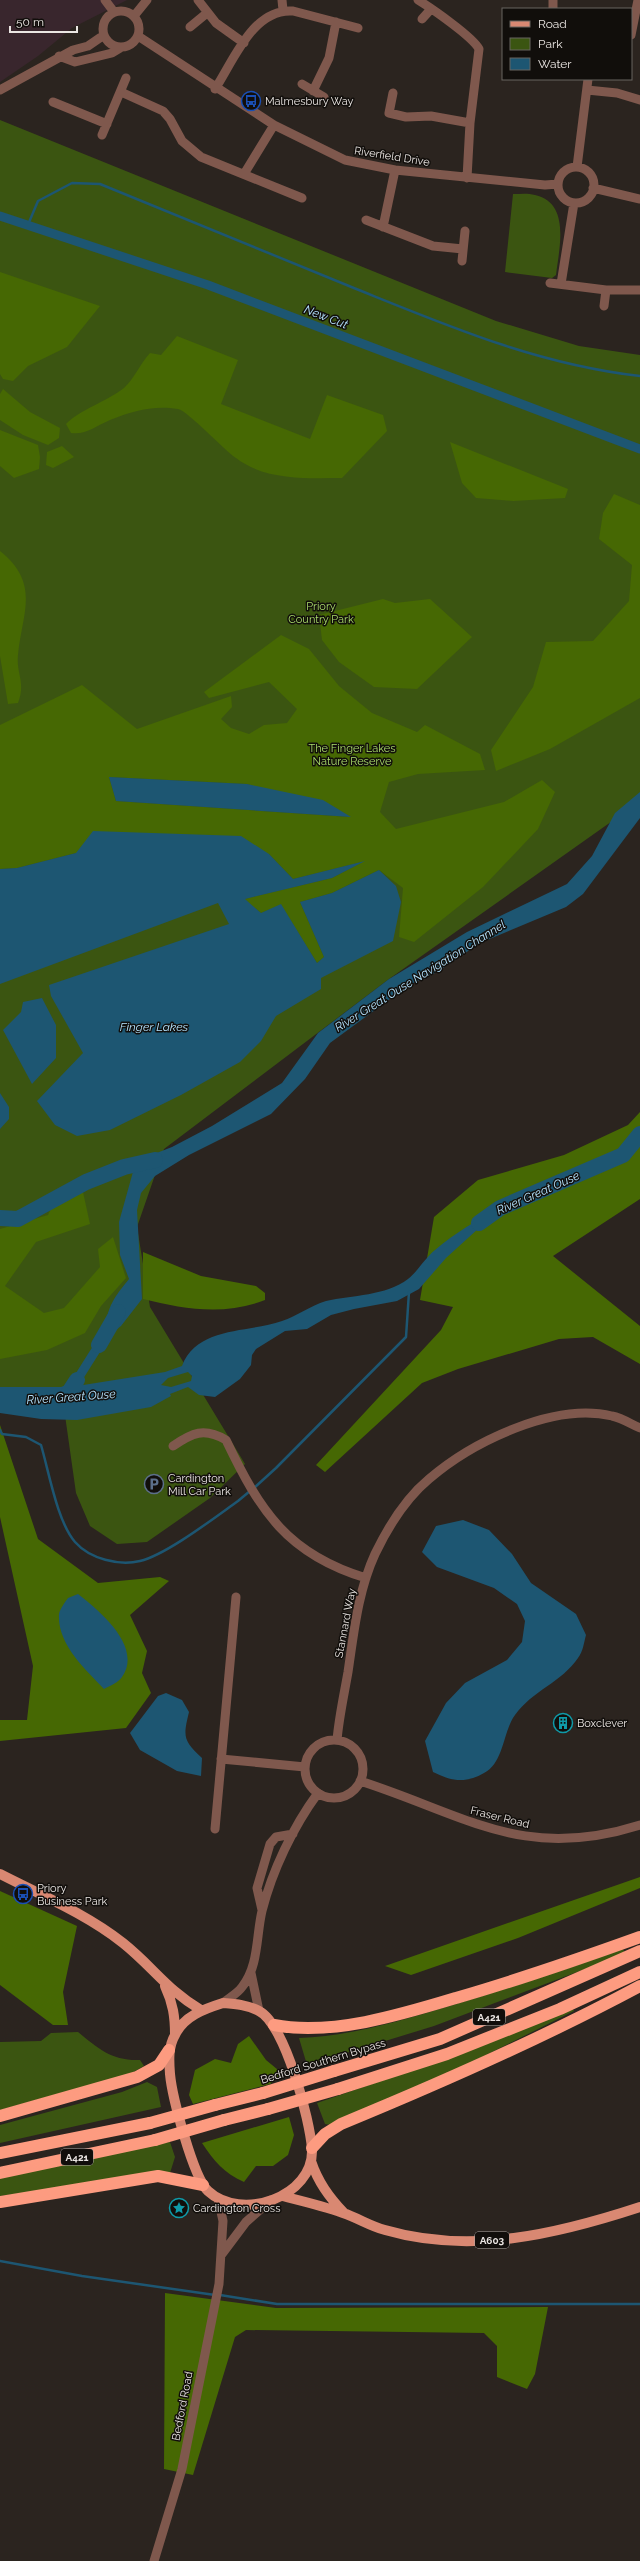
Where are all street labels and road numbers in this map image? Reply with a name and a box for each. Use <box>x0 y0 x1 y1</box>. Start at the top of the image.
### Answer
street label: Riverfield Drive <box>353 144 431 169</box>
street label: Stannard Way <box>332 1587 359 1659</box>
street label: Fraser Road <box>469 1804 531 1831</box>
road number: A421 <box>473 2009 505 2025</box>
street label: Bedford Southern Bypass <box>259 2036 387 2087</box>
road number: A421 <box>61 2149 93 2165</box>
road number: A603 <box>475 2232 509 2248</box>
street label: Bedford Road <box>169 2370 196 2442</box>

